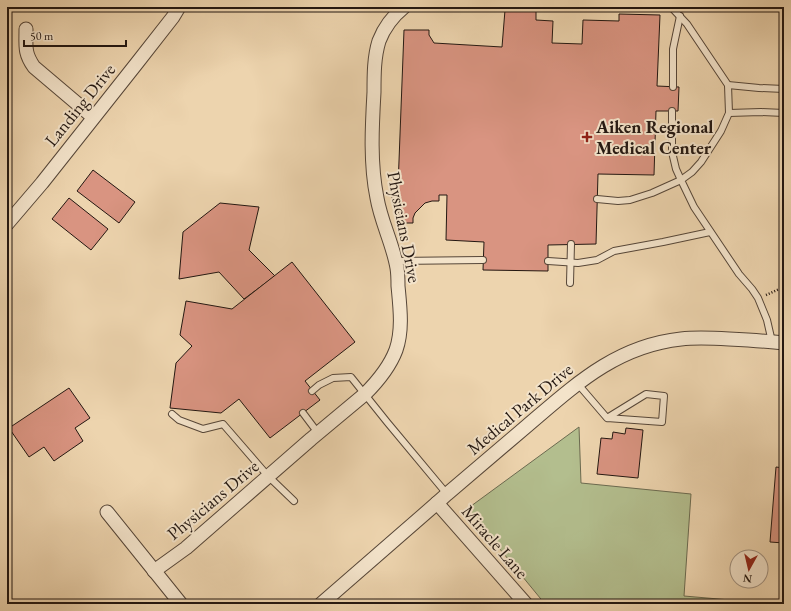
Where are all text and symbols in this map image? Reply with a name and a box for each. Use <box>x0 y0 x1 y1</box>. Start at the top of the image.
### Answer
scale bar <box>24 22 126 48</box>
text: 50 m <box>30 28 54 44</box>
street label: Landing Drive <box>39 59 120 151</box>
place label: Aiken Regional Medical Center <box>595 115 713 159</box>
marker: Aiken Regional Medical Center <box>581 131 593 143</box>
street label: Physicians Drive <box>382 169 427 285</box>
street label: Medical Park Drive <box>462 358 577 460</box>
street label: Physicians Drive <box>162 455 263 545</box>
street label: Miracle Lane <box>457 500 534 583</box>
north arrow <box>729 549 769 589</box>
text: N <box>742 571 753 586</box>

